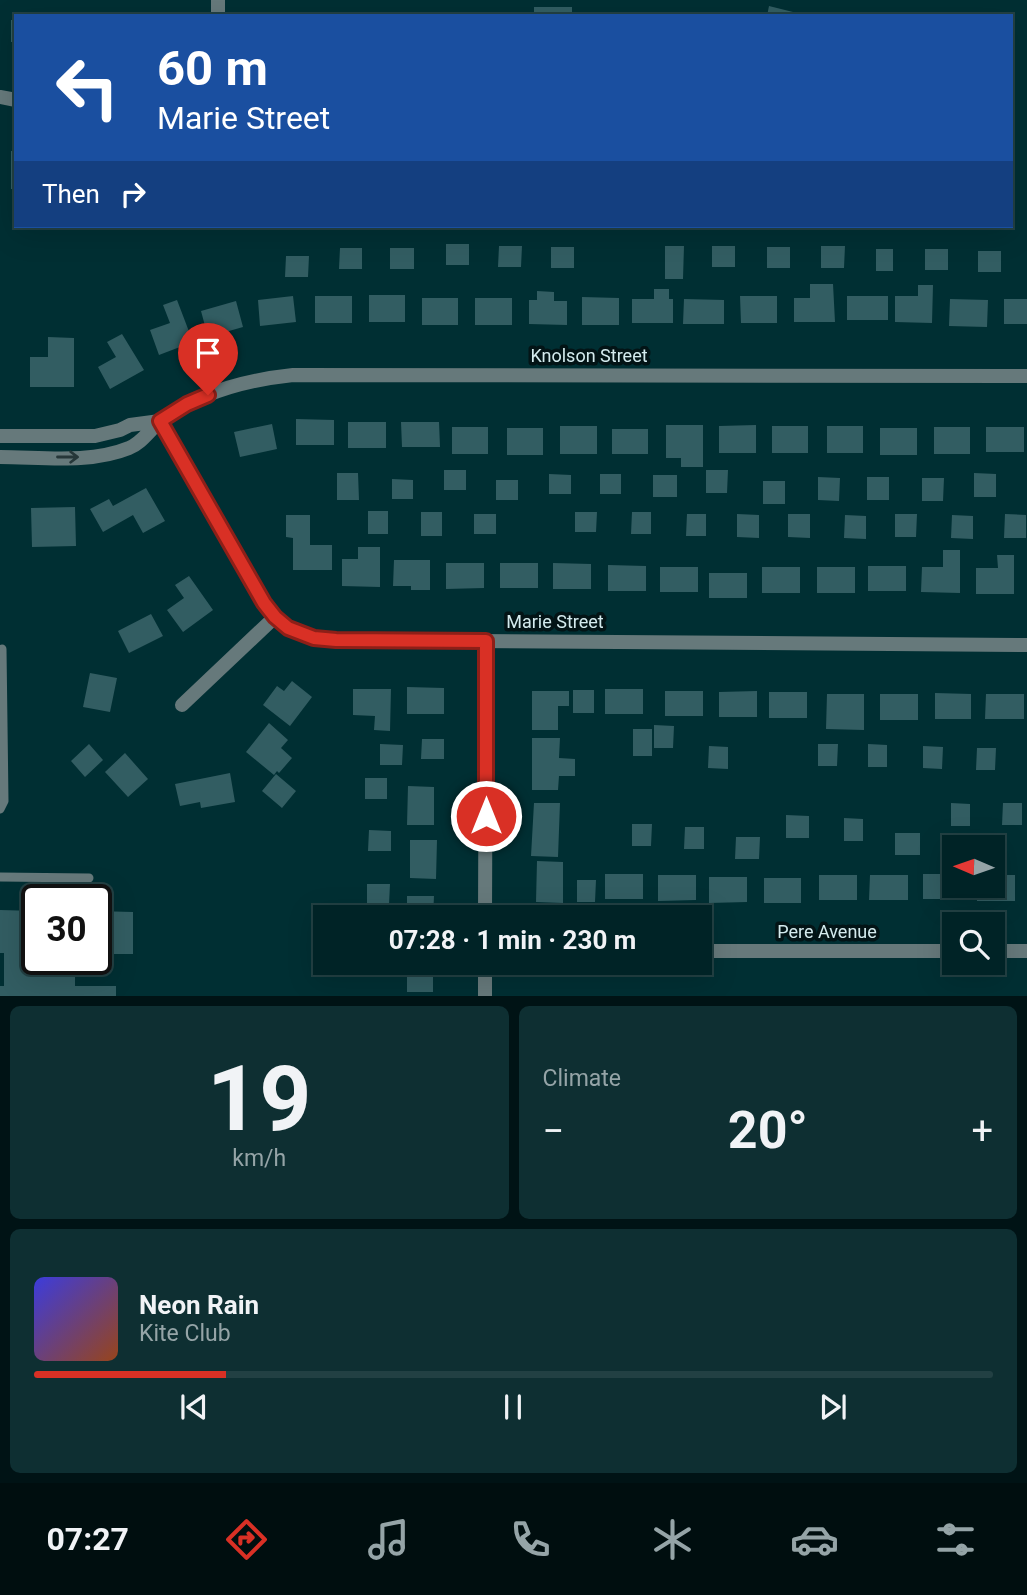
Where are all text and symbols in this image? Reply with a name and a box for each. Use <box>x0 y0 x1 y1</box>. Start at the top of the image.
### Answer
text: 60 m <box>157 40 268 97</box>
icon: left <box>42 42 133 133</box>
text: Marie Street <box>157 99 330 137</box>
icon: right <box>114 175 152 213</box>
text: Then <box>42 179 100 209</box>
pin <box>178 323 238 395</box>
icon: arrive <box>189 334 227 372</box>
street label: Knolson Street <box>530 345 648 366</box>
one-way arrow <box>56 450 79 464</box>
street label: Marie Street <box>506 611 604 632</box>
position arrow <box>449 779 523 853</box>
north arrow <box>942 835 1004 898</box>
map controls <box>942 835 1005 975</box>
speed limit sign: 30 <box>21 884 112 975</box>
button: search <box>942 912 1005 975</box>
street label: Pere Avenue <box>777 921 877 942</box>
text: 07:28 · 1 min · 230 m <box>389 925 636 955</box>
text: 19 <box>207 1046 311 1152</box>
text: Climate <box>543 1065 621 1092</box>
text: 20° <box>728 1100 808 1161</box>
text: − <box>543 1109 564 1153</box>
text: + <box>971 1109 993 1153</box>
text: km/h <box>232 1145 286 1172</box>
text: Neon Rain <box>139 1290 259 1320</box>
text: Kite Club <box>139 1320 231 1347</box>
icon: previous <box>175 1388 213 1426</box>
icon: pause <box>494 1388 532 1426</box>
icon: next <box>814 1388 852 1426</box>
icon: directions <box>222 1515 271 1564</box>
icon: music <box>364 1515 413 1564</box>
icon: phone <box>506 1515 555 1564</box>
icon: climate <box>648 1515 697 1564</box>
icon: car <box>790 1515 839 1564</box>
icon: filters <box>931 1515 980 1564</box>
text: 07:27 <box>46 1520 129 1558</box>

